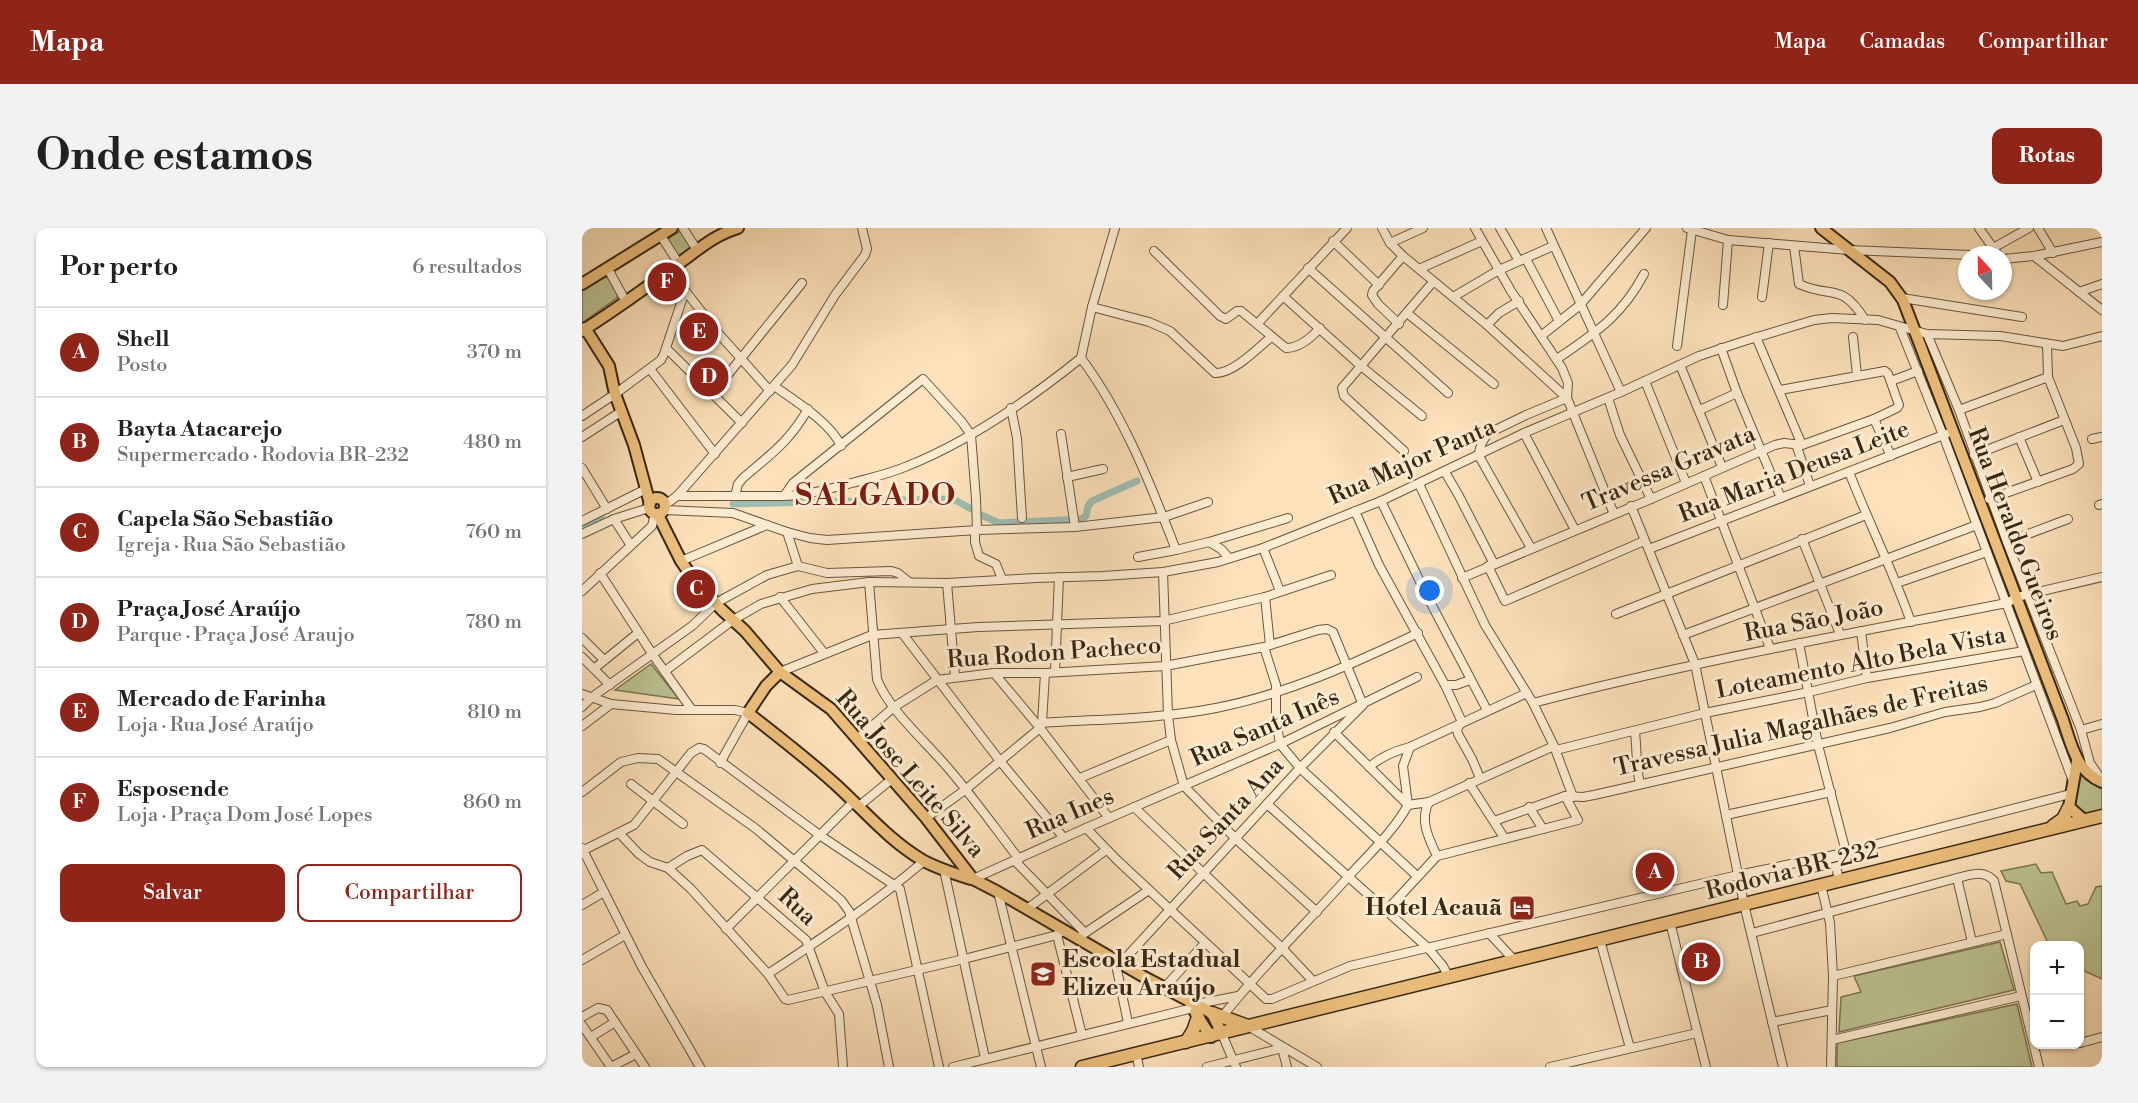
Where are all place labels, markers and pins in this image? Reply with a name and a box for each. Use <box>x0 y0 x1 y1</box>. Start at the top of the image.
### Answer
pin: F <box>648 260 686 304</box>
pin: E <box>680 310 718 354</box>
pin: D <box>690 354 728 400</box>
pin: C <box>676 566 716 612</box>
pin: A <box>1636 850 1674 894</box>
place label: Hotel Acauã <box>1365 893 1503 923</box>
hotel icon: Hotel Acauã <box>1507 893 1537 923</box>
pin: B <box>1682 940 1720 984</box>
place label: Escola Estadual Elizeu Araújo <box>1062 945 1241 1003</box>
school or university icon: Escola Estadual Elizeu Araújo <box>1028 959 1058 989</box>

